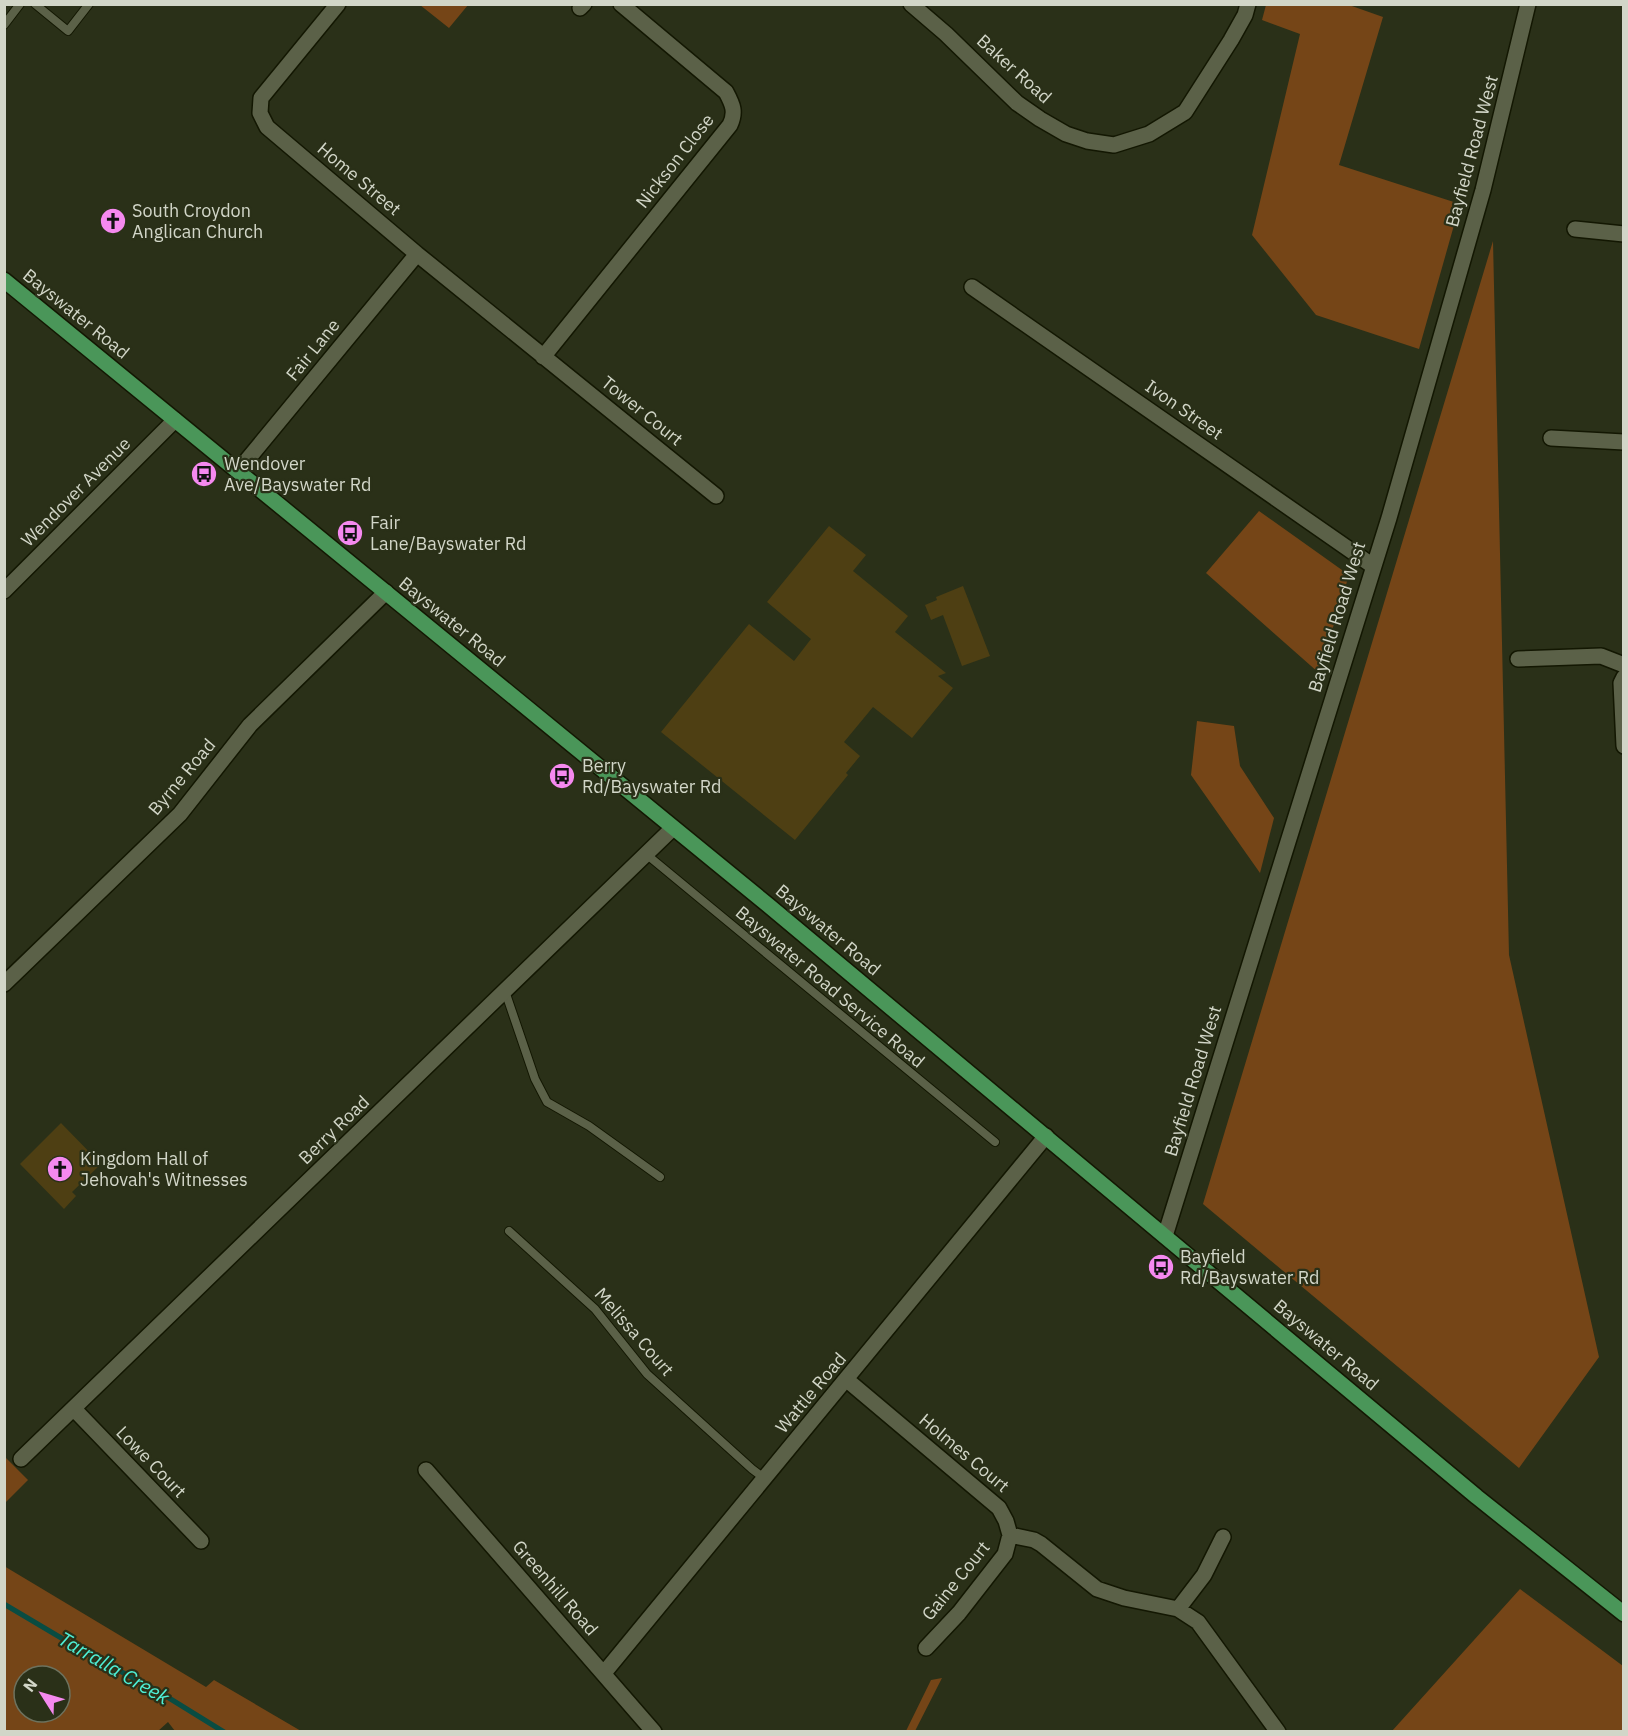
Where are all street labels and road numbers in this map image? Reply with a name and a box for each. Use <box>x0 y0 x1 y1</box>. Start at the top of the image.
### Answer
street label: Baker Road <box>972 29 1056 108</box>
street label: Bayfield Road West <box>1440 72 1503 229</box>
street label: Nickson Close <box>631 109 719 213</box>
street label: Home Street <box>313 137 406 220</box>
street label: Bayswater Road <box>18 264 134 364</box>
street label: Fair Lane <box>281 314 345 385</box>
street label: Tower Court <box>597 371 688 450</box>
street label: Ivon Street <box>1141 374 1228 445</box>
street label: Wendover Avenue <box>16 432 135 551</box>
street label: Bayfield Road West <box>1303 539 1370 695</box>
street label: Bayswater Road <box>394 572 510 672</box>
street label: Byrne Road <box>143 734 220 820</box>
street label: Bayswater Road <box>771 879 886 980</box>
street label: Bayswater Road Service Road <box>731 901 929 1072</box>
street label: Bayfield Road West <box>1159 1003 1226 1159</box>
street label: Berry Road <box>293 1090 374 1169</box>
street label: Melissa Court <box>590 1283 679 1381</box>
street label: Bayswater Road <box>1269 1294 1384 1395</box>
street label: Wattle Road <box>770 1348 851 1438</box>
street label: Holmes Court <box>914 1408 1014 1497</box>
street label: Lowe Court <box>111 1421 191 1502</box>
street label: Greenhill Road <box>508 1535 603 1640</box>
street label: Gaine Court <box>917 1536 995 1625</box>

